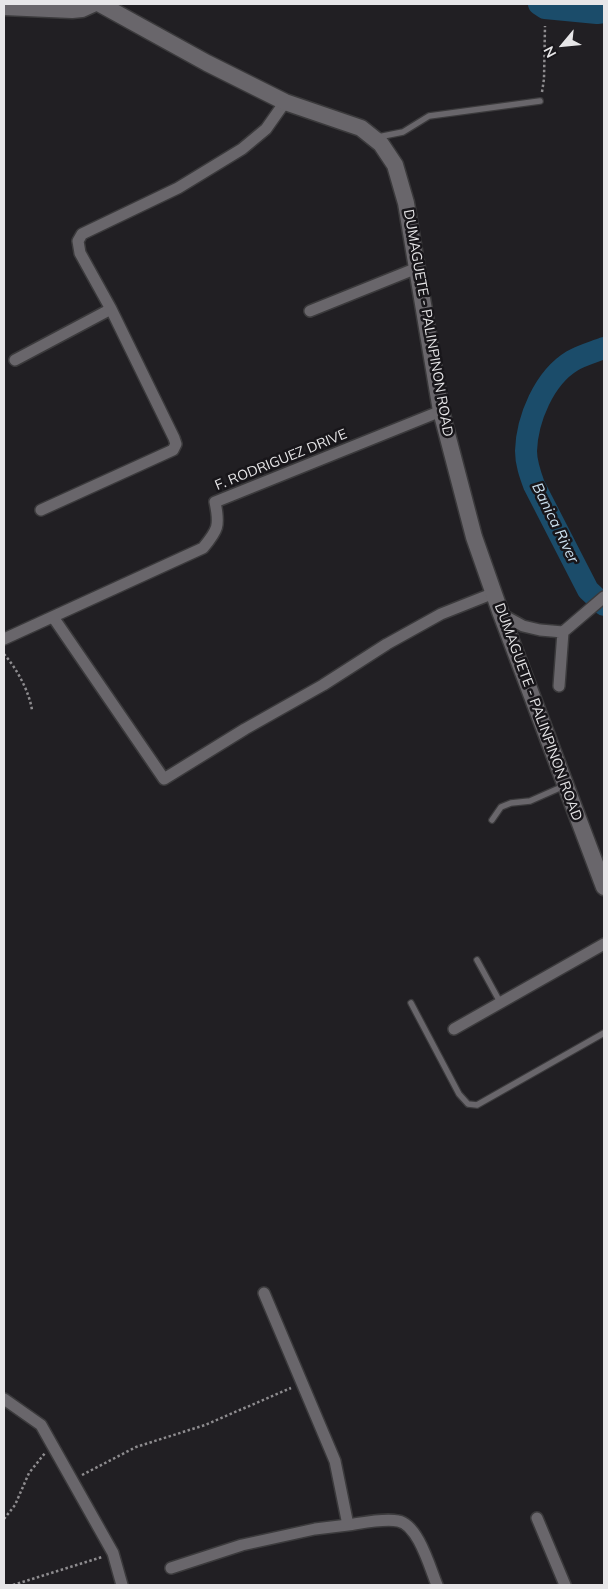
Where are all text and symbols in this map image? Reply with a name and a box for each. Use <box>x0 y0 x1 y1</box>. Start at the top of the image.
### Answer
north arrow <box>538 20 588 70</box>
text: N <box>539 43 560 61</box>
street label: DUMAGUETE - PALINPINON ROAD <box>400 208 456 438</box>
street label: F. RODRIGUEZ DRIVE <box>212 426 350 494</box>
water label: Banica River <box>528 480 582 566</box>
street label: DUMAGUETE - PALINPINON ROAD <box>491 601 585 823</box>

